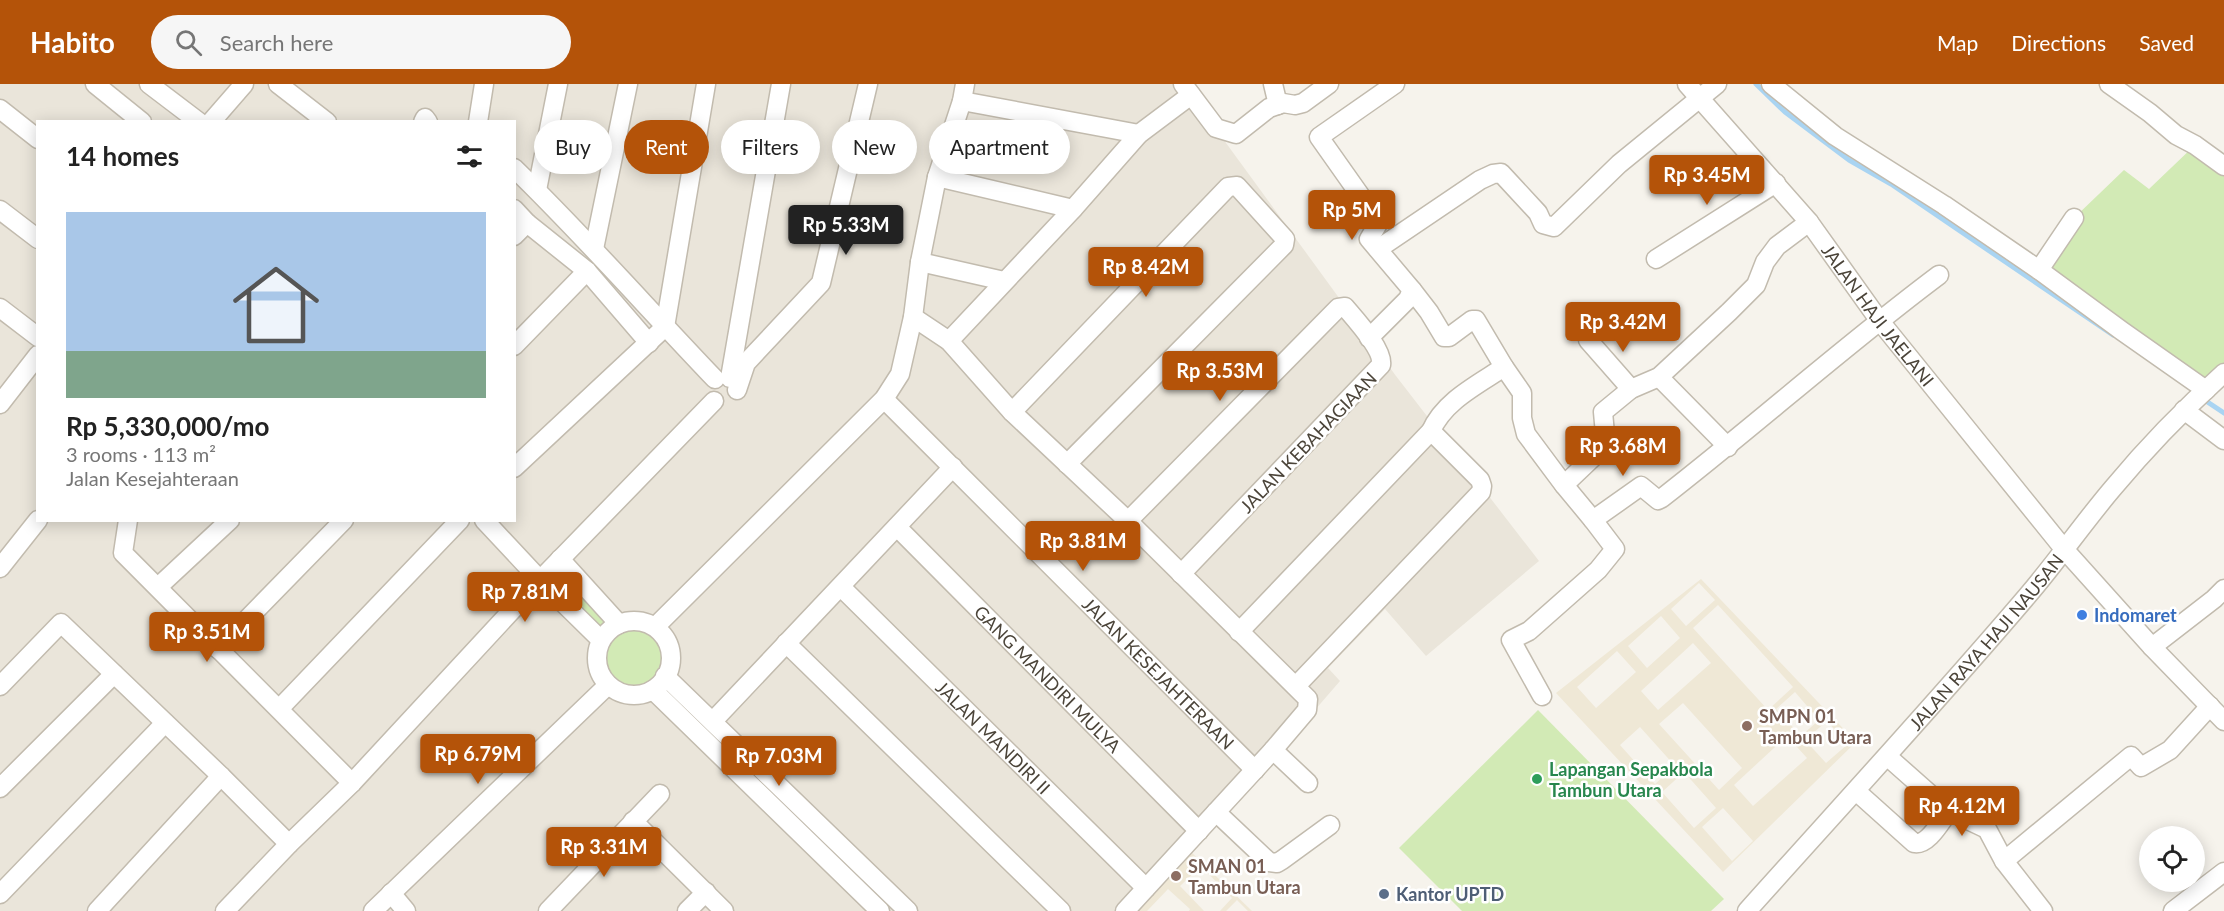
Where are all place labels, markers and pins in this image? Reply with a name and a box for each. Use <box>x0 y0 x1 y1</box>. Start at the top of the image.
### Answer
pin: Rp 3.45M <box>1645 155 1769 206</box>
pin: Rp 5M <box>1310 190 1394 241</box>
pin: Rp 5.33M <box>784 205 908 256</box>
pin: Rp 8.42M <box>1084 247 1208 298</box>
pin: Rp 3.42M <box>1561 302 1685 353</box>
pin: Rp 3.53M <box>1158 351 1282 402</box>
pin: Rp 3.68M <box>1561 426 1685 477</box>
pin: Rp 3.81M <box>1021 521 1145 572</box>
pin: Rp 7.81M <box>463 572 587 623</box>
place label: Indomaret <box>2094 604 2177 626</box>
marker: Indomaret <box>2075 608 2089 622</box>
pin: Rp 3.51M <box>145 612 269 663</box>
place label: SMPN 01 Tambun Utara <box>1759 705 1872 748</box>
marker: SMPN 01 Tambun Utara <box>1740 719 1754 733</box>
pin: Rp 6.79M <box>416 734 540 785</box>
pin: Rp 7.03M <box>717 736 841 787</box>
place label: Lapangan Sepakbola Tambun Utara <box>1549 758 1713 801</box>
marker: Lapangan Sepakbola Tambun Utara <box>1530 772 1544 786</box>
pin: Rp 4.12M <box>1900 786 2024 837</box>
pin: Rp 3.31M <box>542 827 666 878</box>
place label: SMAN 01 Tambun Utara <box>1188 855 1301 898</box>
marker: SMAN 01 Tambun Utara <box>1169 869 1183 883</box>
place label: Kantor UPTD <box>1396 883 1504 905</box>
marker: Kantor UPTD <box>1377 887 1391 901</box>

